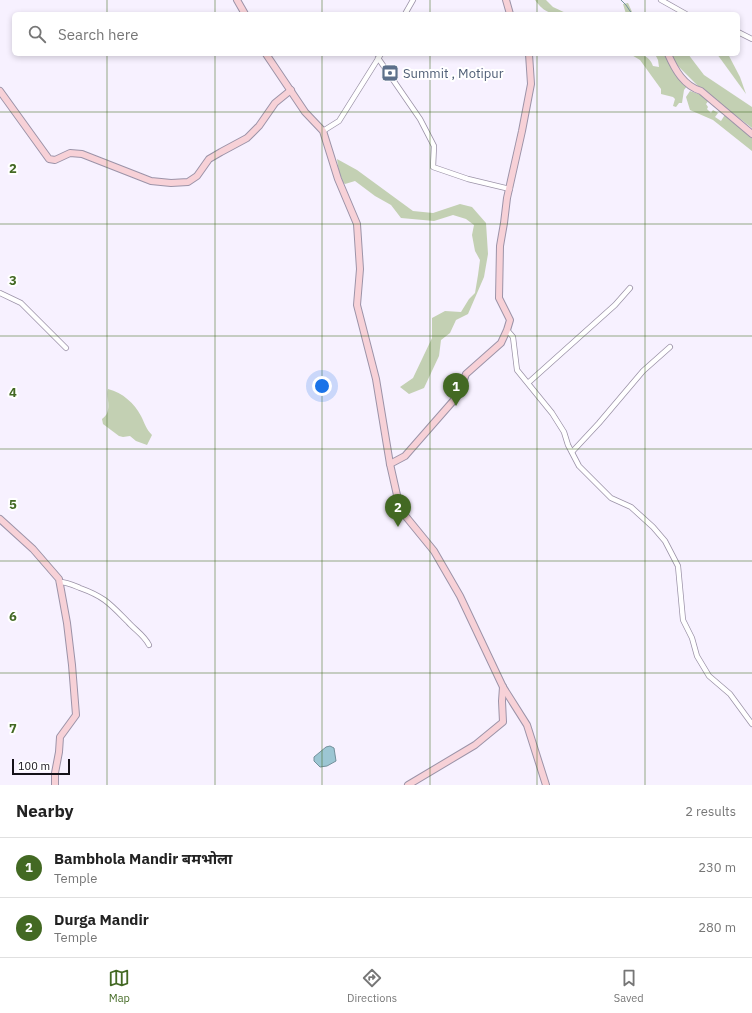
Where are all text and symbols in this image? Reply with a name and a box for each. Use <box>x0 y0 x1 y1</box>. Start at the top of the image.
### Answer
search box <box>12 12 740 56</box>
icon: search <box>26 23 48 45</box>
text: Search here <box>58 25 138 44</box>
bank icon: Summit , Motipur <box>380 63 400 83</box>
place label: Summit , Motipur <box>403 65 504 82</box>
text: 2 <box>9 160 17 177</box>
text: 3 <box>9 272 17 289</box>
pin: 1 <box>443 373 469 406</box>
your location <box>312 376 332 396</box>
text: 4 <box>9 384 17 401</box>
pin: 2 <box>385 494 411 527</box>
text: 5 <box>9 496 17 513</box>
text: 6 <box>9 608 17 625</box>
text: 7 <box>9 720 17 737</box>
scale bar <box>12 757 70 776</box>
text: 100 m <box>18 759 50 773</box>
text: Nearby <box>16 800 74 822</box>
text: 2 results <box>685 803 736 820</box>
text: Bambhola Mandir बमभोला <box>54 849 233 868</box>
text: 1 <box>25 859 33 876</box>
text: 230 m <box>698 859 736 876</box>
text: Temple <box>54 870 97 887</box>
text: Durga Mandir <box>54 910 149 929</box>
text: 2 <box>25 919 33 936</box>
text: 280 m <box>698 919 736 936</box>
text: Temple <box>54 929 97 946</box>
tab: Map <box>108 967 130 1005</box>
tab: Directions <box>347 967 397 1005</box>
tab: Saved <box>614 967 644 1005</box>

